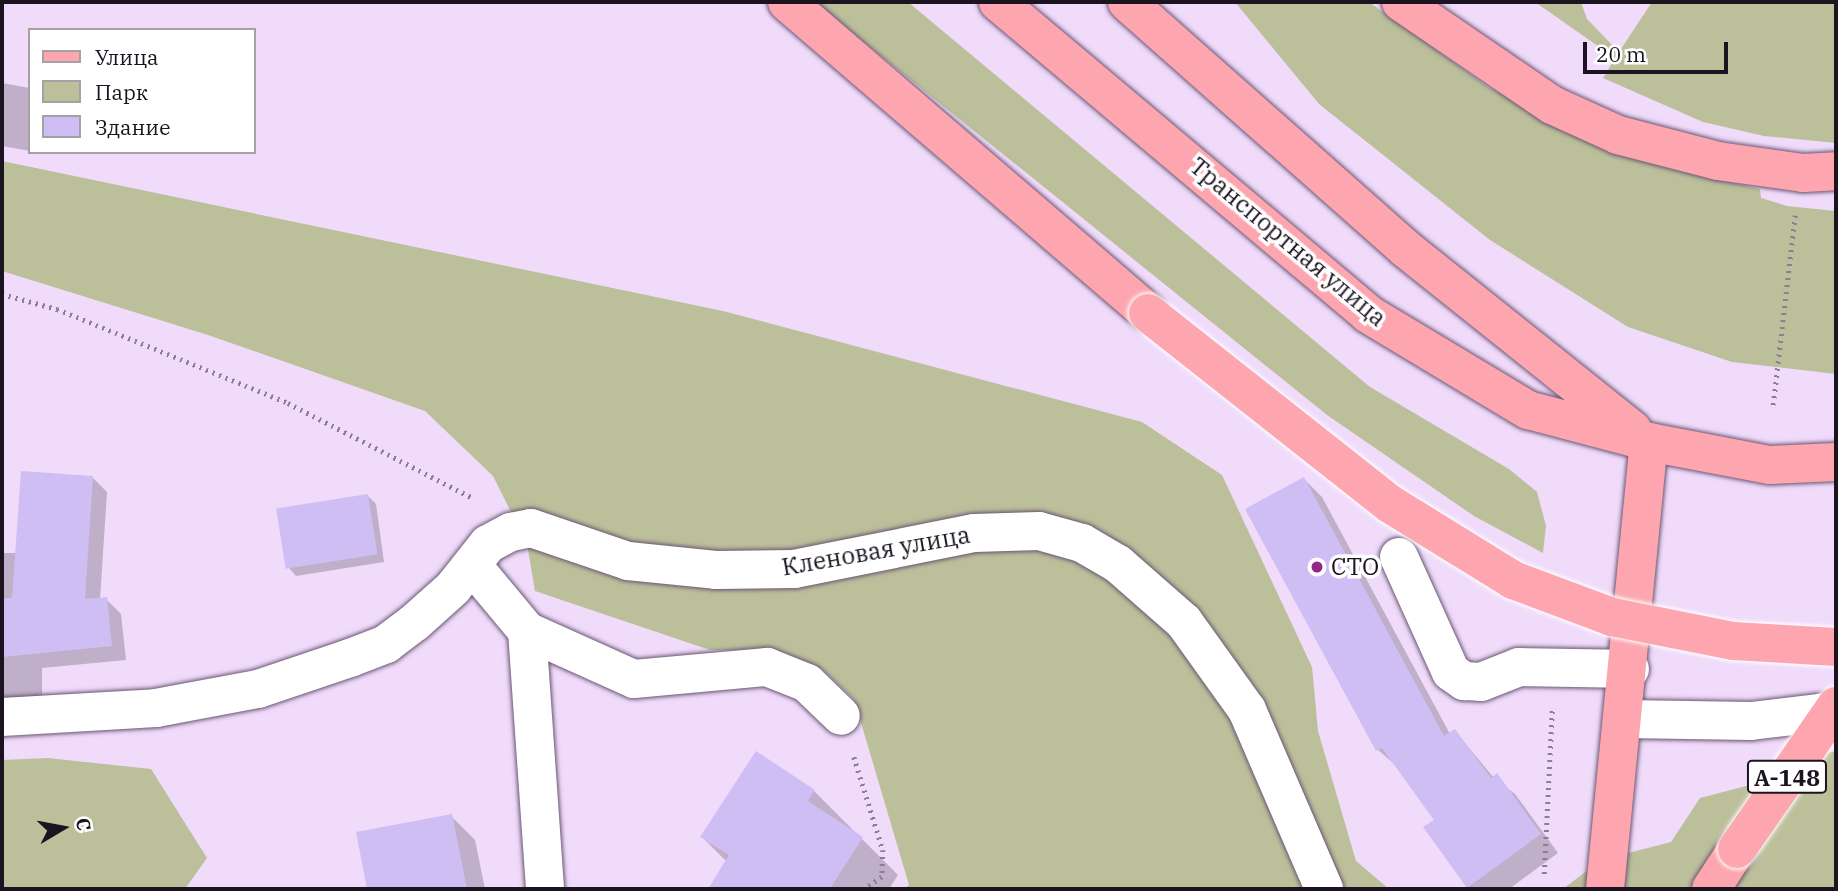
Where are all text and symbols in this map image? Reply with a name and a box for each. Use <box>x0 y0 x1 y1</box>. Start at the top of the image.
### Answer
legend <box>28 28 256 154</box>
scale bar <box>1586 28 1731 72</box>
text: 20 m <box>1596 40 1646 68</box>
text: Улица <box>95 43 159 71</box>
text: Парк <box>95 78 148 106</box>
text: Здание <box>95 113 170 141</box>
street label: Транспортная улица <box>1184 151 1392 333</box>
street label: Кленовая улица <box>780 520 972 582</box>
place label: СТО <box>1331 553 1379 581</box>
marker: СТО <box>1309 559 1325 575</box>
road number: А-148 <box>1747 758 1827 796</box>
north arrow <box>28 793 98 863</box>
text: С <box>71 816 97 833</box>

